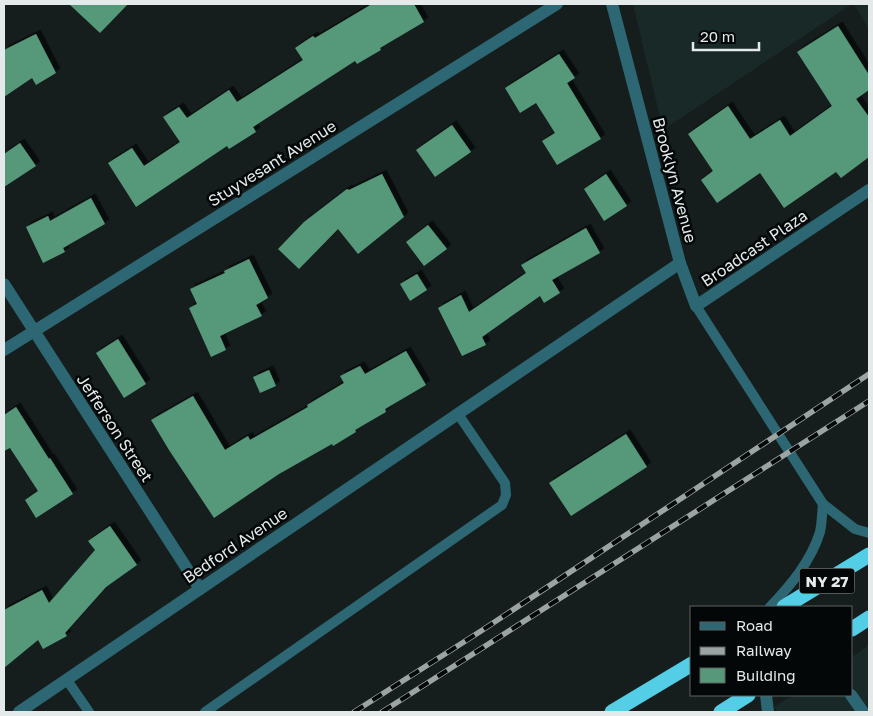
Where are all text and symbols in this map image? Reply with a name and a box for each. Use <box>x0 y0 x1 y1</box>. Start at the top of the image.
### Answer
scale bar <box>693 20 759 52</box>
text: 20 m <box>700 27 735 45</box>
street label: Stuyvesant Avenue <box>204 115 340 211</box>
street label: Brooklyn Avenue <box>649 115 701 245</box>
street label: Broadcast Plaza <box>697 205 811 291</box>
street label: Jefferson Street <box>73 370 157 486</box>
street label: Bedford Avenue <box>179 503 291 587</box>
road number: NY 27 <box>800 568 854 594</box>
legend <box>690 606 853 696</box>
text: Road <box>736 616 773 634</box>
text: Railway <box>736 641 792 659</box>
text: Building <box>736 666 796 684</box>

